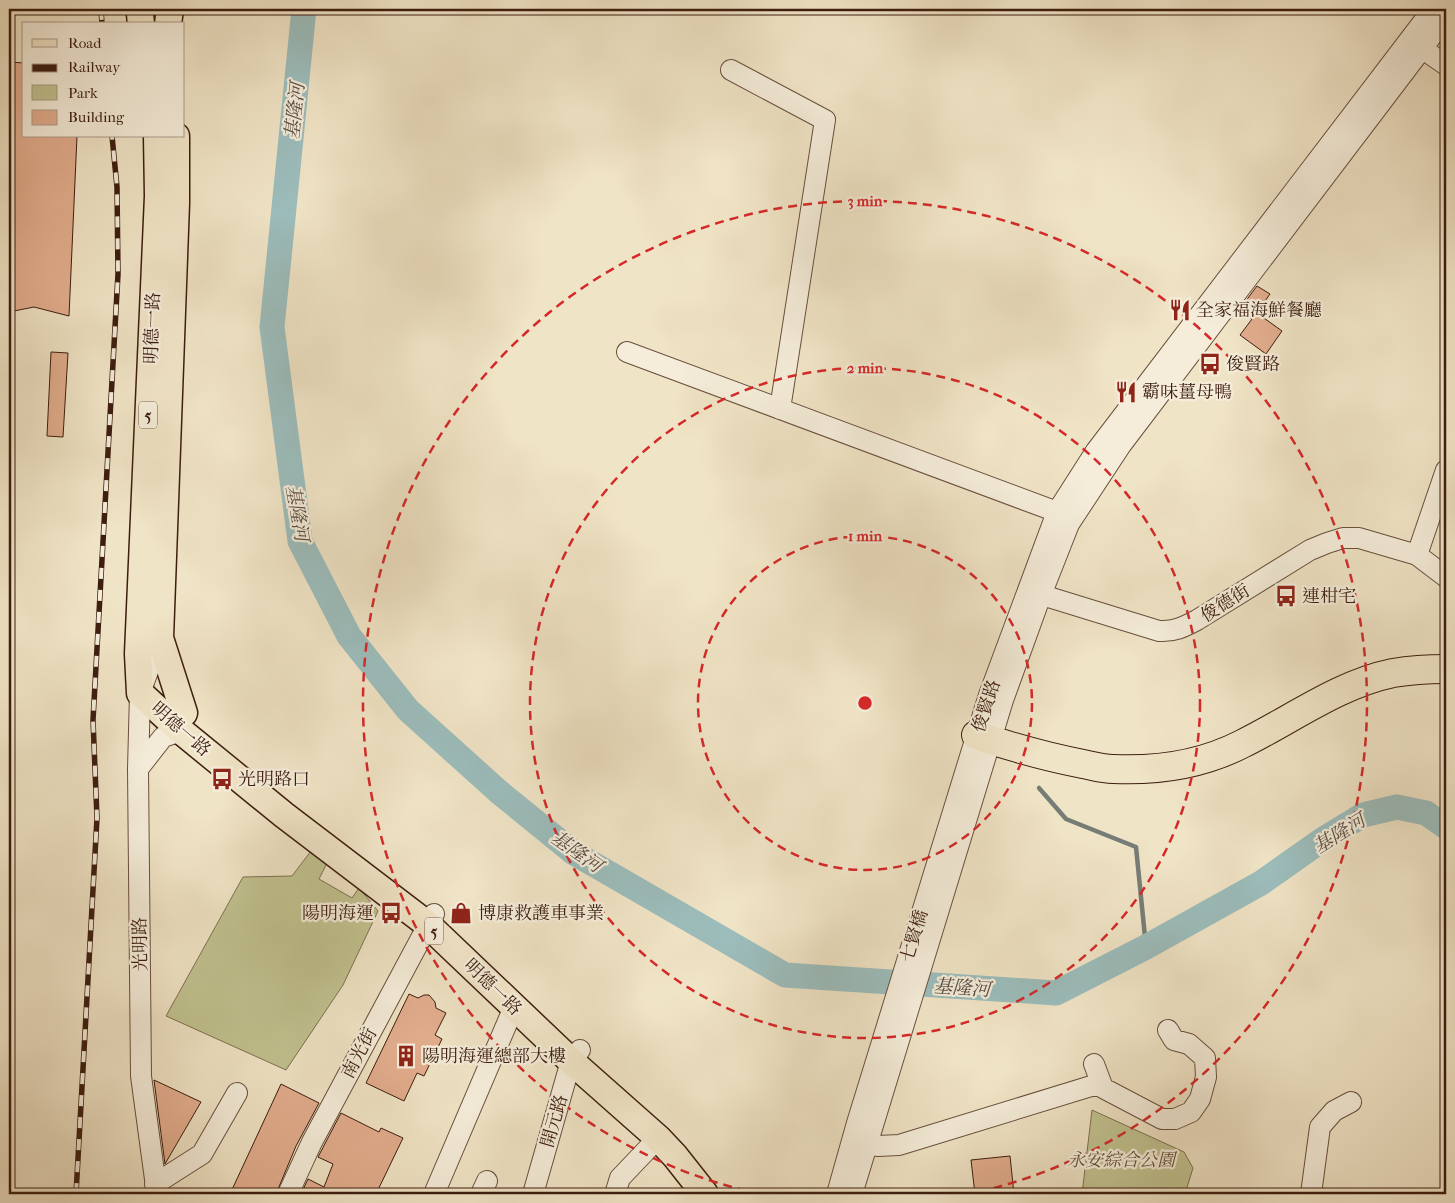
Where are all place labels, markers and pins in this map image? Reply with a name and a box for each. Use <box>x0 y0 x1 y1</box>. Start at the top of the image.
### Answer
restaurant icon: 全家福海鮮餐廳 <box>1167 297 1193 323</box>
place label: 全家福海鮮餐廳 <box>1196 300 1322 321</box>
bus stop icon: 俊賢路 <box>1197 351 1223 377</box>
place label: 俊賢路 <box>1226 354 1280 375</box>
restaurant icon: 霸味薑母鴨 <box>1113 379 1139 405</box>
place label: 霸味薑母鴨 <box>1142 382 1232 403</box>
bus stop icon: 連柑宅 <box>1273 583 1299 609</box>
place label: 連柑宅 <box>1302 586 1356 607</box>
centre of rings <box>856 694 874 712</box>
bus stop icon: 光明路口 <box>209 766 235 792</box>
place label: 光明路口 <box>238 769 310 790</box>
bus stop icon: 陽明海運 <box>378 900 404 926</box>
shop icon: 博康救護車事業 <box>448 900 474 926</box>
place label: 陽明海運 <box>302 903 374 924</box>
place label: 博康救護車事業 <box>478 903 604 924</box>
building icon: 陽明海運總部大樓 <box>393 1043 419 1069</box>
place label: 陽明海運總部大樓 <box>422 1046 566 1067</box>

